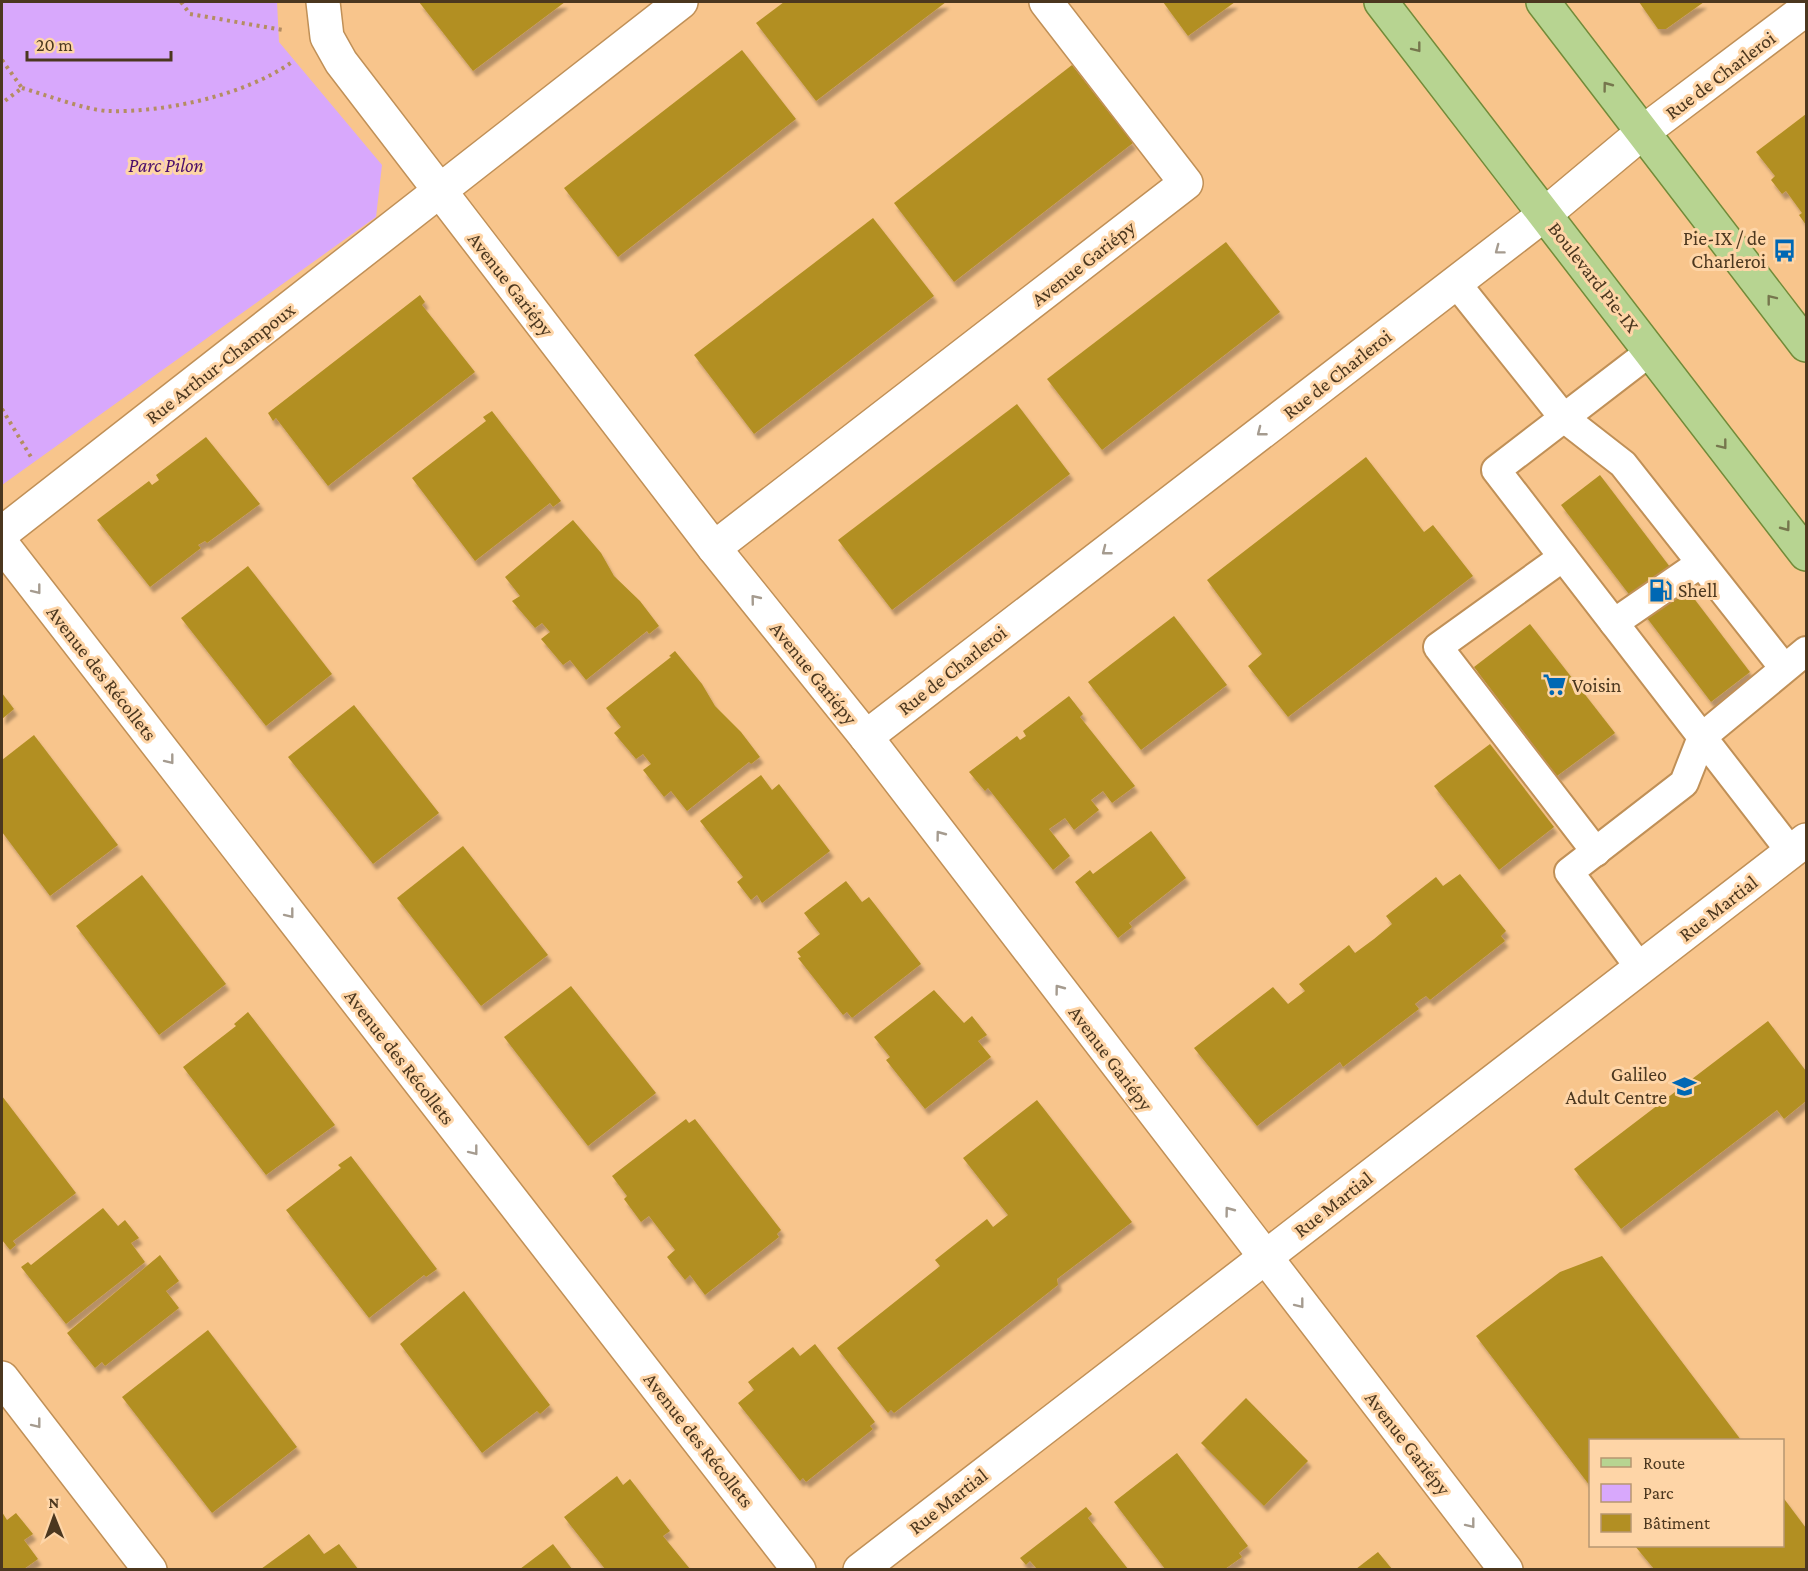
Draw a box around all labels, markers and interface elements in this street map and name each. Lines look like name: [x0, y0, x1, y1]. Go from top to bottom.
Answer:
scale bar: [27, 24, 171, 62]
street label: Rue de Charleroi: [1661, 27, 1779, 123]
text: 20 m: [36, 35, 73, 55]
one-way arrow: [1409, 41, 1420, 52]
one-way arrow: [1603, 81, 1614, 92]
park label: Parc Pilon: [128, 154, 204, 176]
street label: Avenue Gariépy: [1027, 215, 1140, 311]
street label: Boulevard Pie-IX: [1544, 218, 1644, 337]
place label: Pie-IX / de Charleroi: [1683, 227, 1766, 272]
street label: Avenue Gariépy: [463, 228, 559, 341]
bus stop icon: Pie-IX / de Charleroi: [1771, 237, 1797, 263]
one-way arrow: [1494, 242, 1505, 253]
one-way arrow: [1767, 295, 1778, 306]
street label: Rue Arthur-Champoux: [141, 298, 300, 429]
street label: Rue de Charleroi: [1278, 325, 1396, 423]
one-way arrow: [1257, 425, 1268, 436]
one-way arrow: [1716, 438, 1727, 449]
one-way arrow: [1779, 520, 1790, 531]
one-way arrow: [1102, 544, 1113, 555]
fuel station icon: Shell: [1647, 577, 1673, 603]
place label: Shell: [1678, 579, 1717, 601]
one-way arrow: [30, 583, 41, 594]
one-way arrow: [751, 595, 762, 606]
street label: Avenue des Récollets: [43, 601, 162, 745]
street label: Avenue Gariépy: [765, 617, 862, 730]
street label: Rue de Charleroi: [893, 621, 1011, 719]
supermarket icon: Voisin: [1541, 672, 1567, 698]
place label: Voisin: [1572, 674, 1622, 696]
one-way arrow: [162, 754, 173, 765]
one-way arrow: [937, 830, 948, 841]
street label: Rue Martial: [1674, 871, 1762, 945]
one-way arrow: [282, 908, 293, 919]
street label: Avenue des Récollets: [341, 985, 460, 1129]
one-way arrow: [1055, 985, 1066, 996]
street label: Avenue Gariépy: [1064, 1001, 1158, 1116]
place label: Galileo Adult Centre: [1566, 1063, 1667, 1108]
school or university icon: Galileo Adult Centre: [1672, 1073, 1698, 1099]
one-way arrow: [466, 1144, 477, 1155]
street label: Rue Martial: [1289, 1167, 1377, 1241]
one-way arrow: [1225, 1207, 1236, 1218]
one-way arrow: [1293, 1297, 1304, 1308]
street label: Avenue des Récollets: [640, 1368, 759, 1512]
street label: Avenue Gariépy: [1360, 1387, 1456, 1500]
one-way arrow: [30, 1417, 41, 1428]
legend: [1589, 1439, 1784, 1547]
text: Route: [1643, 1453, 1685, 1473]
street label: Rue Martial: [904, 1464, 992, 1538]
text: Parc: [1643, 1483, 1674, 1503]
north arrow: [24, 1487, 84, 1547]
text: N: [48, 1494, 59, 1511]
text: Bâtiment: [1643, 1513, 1711, 1533]
one-way arrow: [1464, 1517, 1475, 1528]

